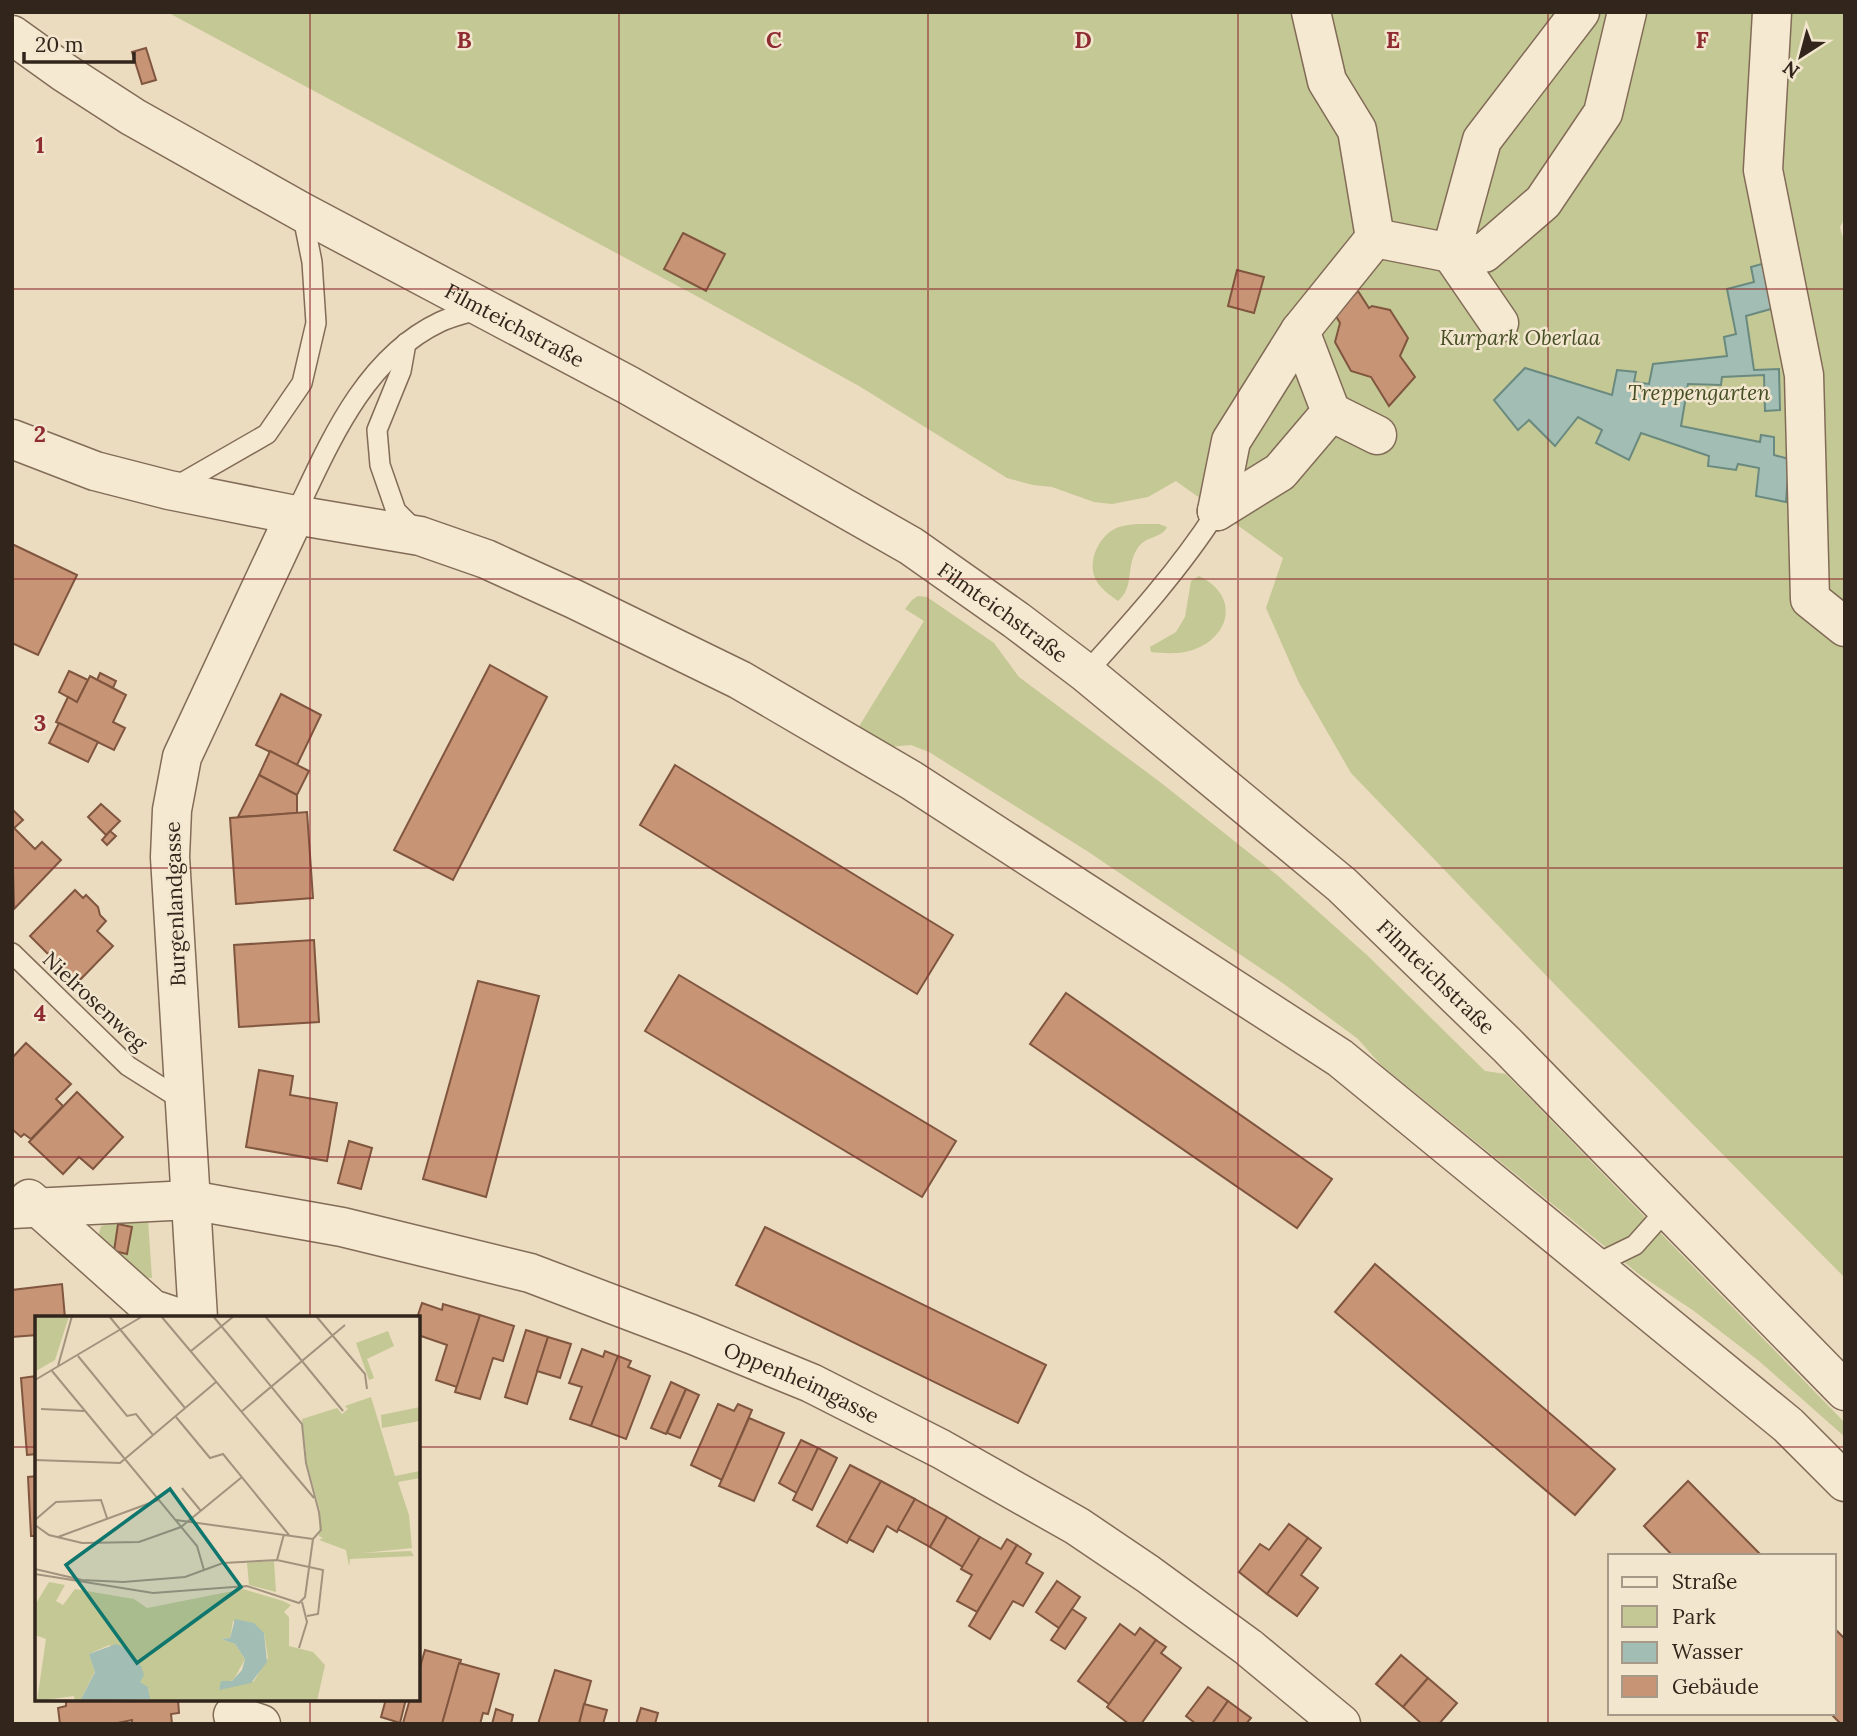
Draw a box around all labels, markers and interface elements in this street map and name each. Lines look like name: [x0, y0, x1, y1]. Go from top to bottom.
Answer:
scale bar: [24, 21, 135, 65]
north arrow: [1766, 21, 1836, 91]
text: B: [456, 25, 472, 54]
text: C: [766, 25, 782, 54]
text: D: [1074, 25, 1092, 54]
text: E: [1386, 25, 1400, 54]
text: F: [1695, 25, 1709, 54]
text: 20 m: [35, 31, 84, 58]
text: N: [1778, 56, 1804, 84]
text: 1: [35, 130, 45, 159]
street label: Filmteichstraße: [440, 277, 589, 373]
park label: Kurpark Oberlaa: [1440, 324, 1601, 351]
park label: Treppengarten: [1628, 379, 1770, 406]
text: 2: [34, 419, 46, 448]
street label: Filmteichstraße: [933, 556, 1074, 668]
text: 3: [34, 708, 46, 737]
street label: Burgenlandgasse: [159, 821, 191, 987]
street label: Filmteichstraße: [1372, 913, 1501, 1040]
street label: Nielrosenweg: [37, 946, 153, 1057]
text: 4: [34, 998, 46, 1027]
inset map: [35, 1316, 420, 1701]
street label: Oppenheimgasse: [720, 1335, 884, 1429]
legend: [1608, 1554, 1836, 1715]
text: Straße: [1672, 1568, 1737, 1595]
text: Park: [1672, 1603, 1716, 1630]
text: Wasser: [1672, 1638, 1743, 1665]
text: Gebäude: [1672, 1673, 1759, 1700]

